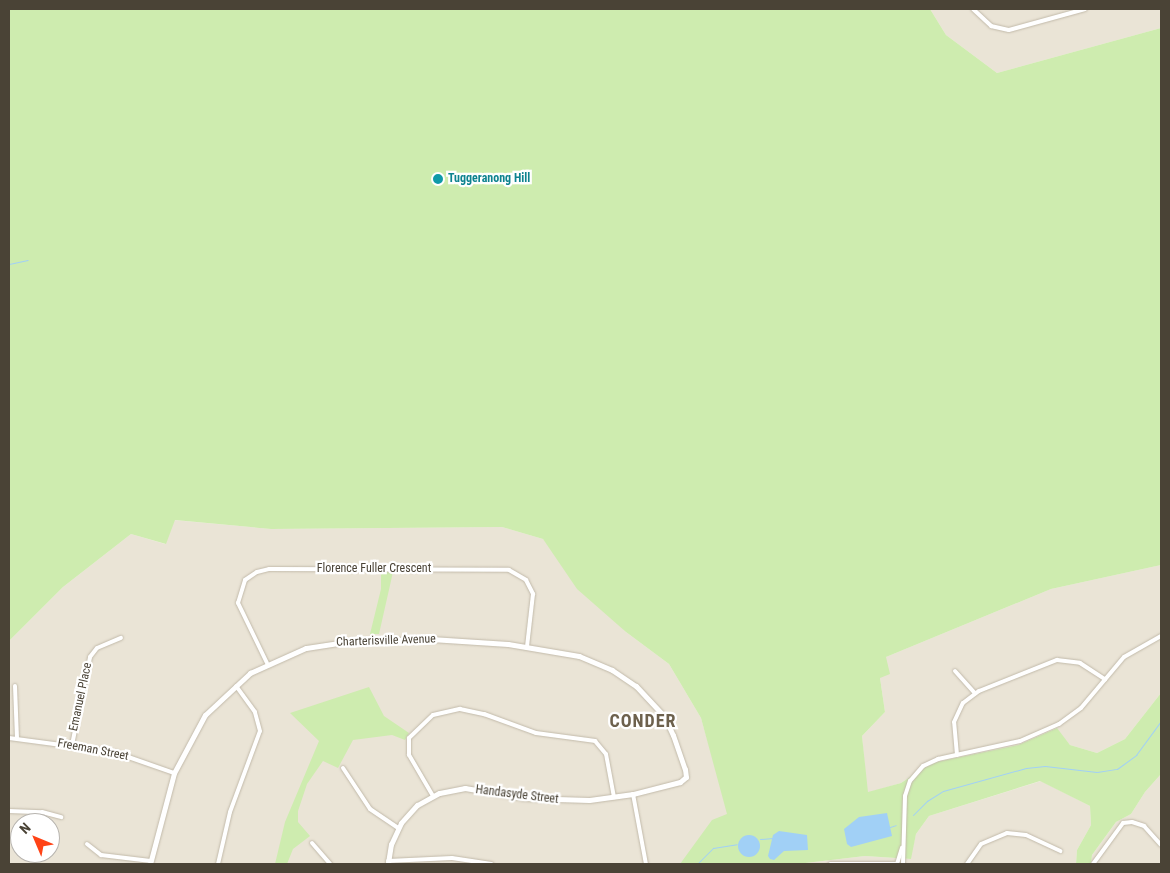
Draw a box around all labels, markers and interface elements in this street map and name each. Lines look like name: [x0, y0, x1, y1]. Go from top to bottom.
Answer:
place label: Tuggeranong Hill: [448, 172, 530, 186]
marker: Tuggeranong Hill: [432, 173, 444, 185]
street label: Florence Fuller Crescent: [317, 562, 431, 576]
street label: Charterisville Avenue: [336, 632, 436, 650]
street label: Emanuel Place: [67, 661, 95, 733]
district label: CONDER: [609, 710, 677, 732]
street label: Freeman Street: [56, 736, 130, 764]
street label: Handasyde Street: [475, 783, 559, 807]
north arrow: [10, 813, 60, 863]
text: N: [16, 819, 34, 837]

